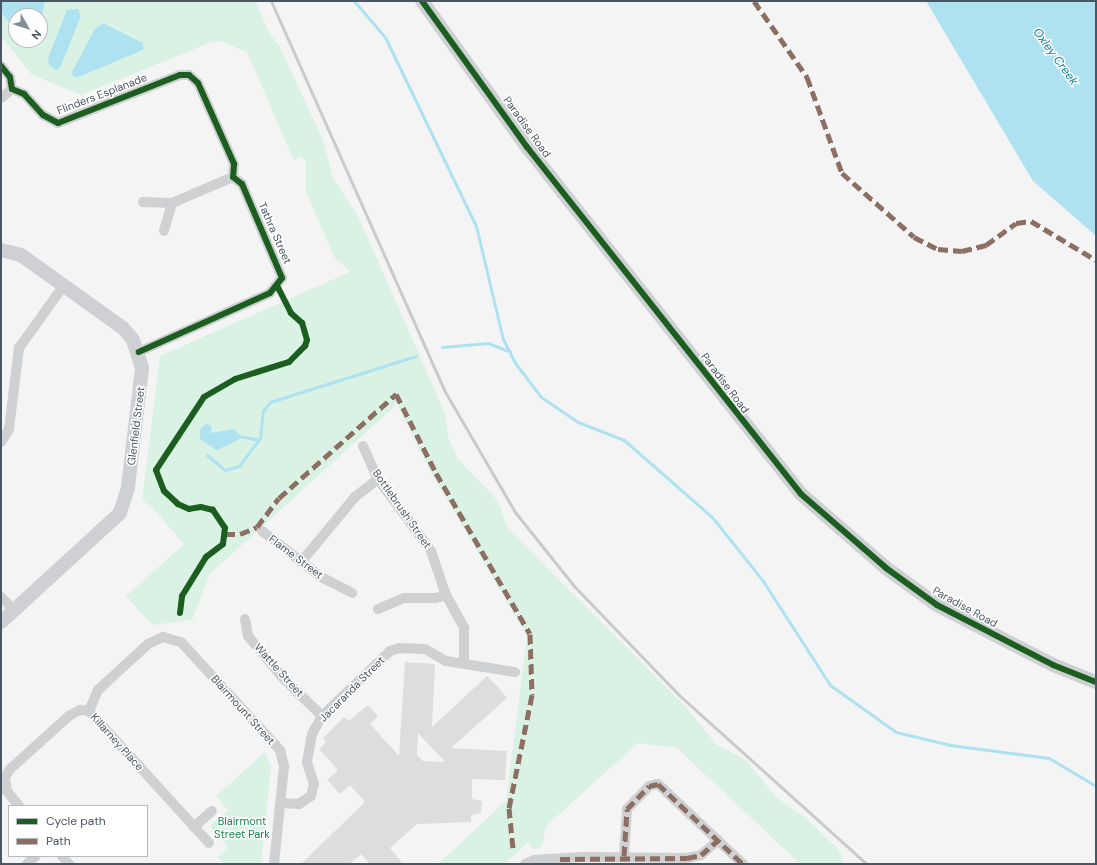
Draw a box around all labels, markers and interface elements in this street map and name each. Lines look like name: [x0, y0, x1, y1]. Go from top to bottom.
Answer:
north arrow: [8, 8, 48, 48]
water label: Oxley Creek: [1029, 26, 1081, 88]
text: N: [29, 27, 45, 42]
street label: Flinders Esplanade: [55, 71, 149, 117]
street label: Paradise Road: [500, 94, 554, 160]
street label: Tathra Street: [256, 200, 294, 266]
street label: Paradise Road: [698, 350, 752, 416]
street label: Glenfield Street: [125, 386, 147, 466]
street label: Bottlebrush Street: [370, 467, 434, 551]
street label: Flame Street: [266, 532, 326, 582]
street label: Paradise Road: [930, 584, 1000, 630]
street label: Wattle Street: [252, 641, 306, 699]
street label: Jacaranda Street: [317, 654, 387, 724]
street label: Blairmount Street: [208, 672, 278, 748]
street label: Killarney Place: [88, 711, 146, 773]
legend: [8, 805, 148, 857]
text: Cycle path: [46, 813, 106, 829]
park label: Blairmont Street Park: [214, 815, 270, 841]
text: Path: [46, 833, 71, 849]

